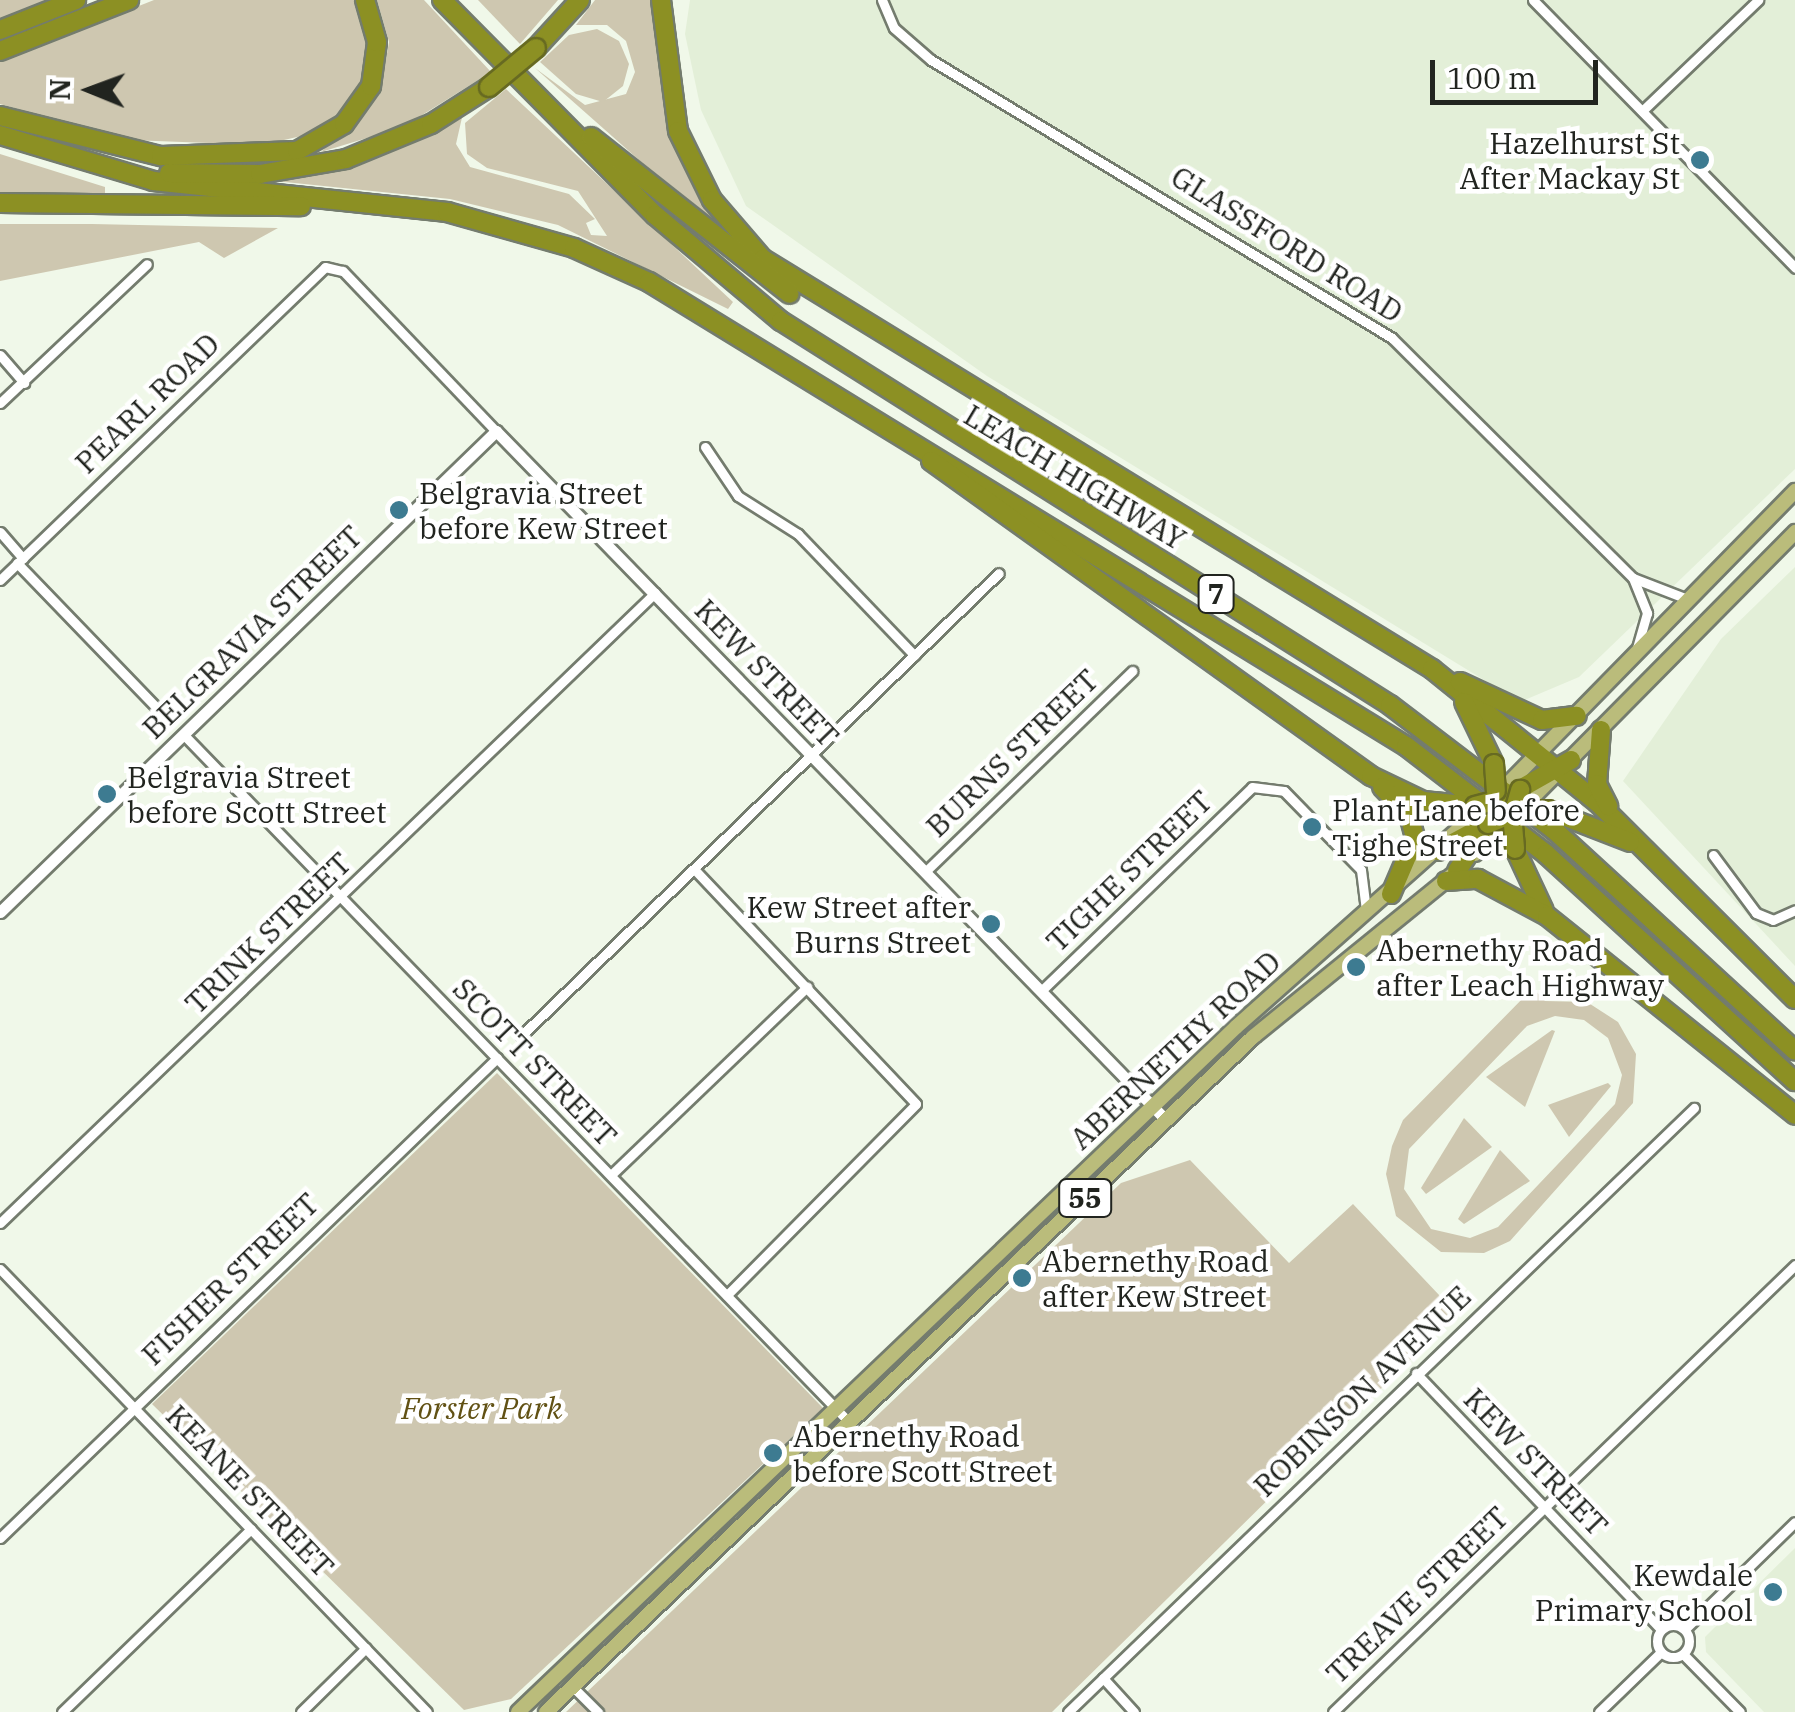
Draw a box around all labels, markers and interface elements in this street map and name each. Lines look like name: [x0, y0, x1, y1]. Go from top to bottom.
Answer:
north arrow: [40, 40, 140, 140]
scale bar: [1435, 40, 1602, 102]
text: 100 m: [1447, 58, 1537, 97]
text: N: [41, 78, 78, 101]
place label: Hazelhurst St After Mackay St: [1459, 125, 1680, 196]
marker: Hazelhurst St After Mackay St: [1689, 149, 1711, 171]
street label: GLASSFORD ROAD: [1165, 158, 1409, 330]
street label: PEARL ROAD: [68, 326, 226, 480]
street label: LEACH HIGHWAY: [958, 397, 1192, 557]
place label: Belgravia Street before Kew Street: [419, 475, 668, 546]
marker: Belgravia Street before Kew Street: [388, 499, 410, 521]
street label: BELGRAVIA STREET: [135, 518, 369, 746]
road number: 7: [1196, 571, 1236, 617]
street label: KEW STREET: [688, 592, 846, 754]
street label: BURNS STREET: [918, 662, 1106, 844]
place label: Belgravia Street before Scott Street: [127, 759, 386, 830]
marker: Belgravia Street before Scott Street: [96, 783, 118, 805]
street label: TIGHE STREET: [1039, 783, 1219, 959]
place label: Plant Lane before Tighe Street: [1332, 792, 1580, 862]
marker: Plant Lane before Tighe Street: [1301, 816, 1323, 838]
street label: TRINK STREET: [178, 845, 358, 1021]
place label: Kew Street after Burns Street: [747, 889, 971, 960]
marker: Kew Street after Burns Street: [980, 913, 1002, 935]
place label: Abernethy Road after Leach Highway: [1376, 932, 1664, 1002]
street label: ABERNETHY ROAD: [1062, 943, 1288, 1157]
marker: Abernethy Road after Leach Highway: [1345, 956, 1367, 978]
street label: SCOTT STREET: [446, 970, 624, 1154]
road number: 55: [1058, 1175, 1112, 1221]
street label: FISHER STREET: [134, 1186, 326, 1372]
place label: Abernethy Road after Kew Street: [1042, 1243, 1269, 1314]
marker: Abernethy Road after Kew Street: [1011, 1267, 1033, 1289]
street label: ROBINSON AVENUE: [1246, 1278, 1478, 1504]
street label: KEW STREET: [1457, 1381, 1615, 1543]
park label: Forster Park: [402, 1390, 562, 1426]
street label: KEANE STREET: [159, 1397, 341, 1585]
place label: Abernethy Road before Scott Street: [793, 1418, 1052, 1488]
marker: Abernethy Road before Scott Street: [762, 1442, 784, 1464]
street label: TREAVE STREET: [1318, 1499, 1516, 1691]
place label: Kewdale Primary School: [1535, 1557, 1753, 1628]
marker: Kewdale Primary School: [1762, 1581, 1784, 1603]

